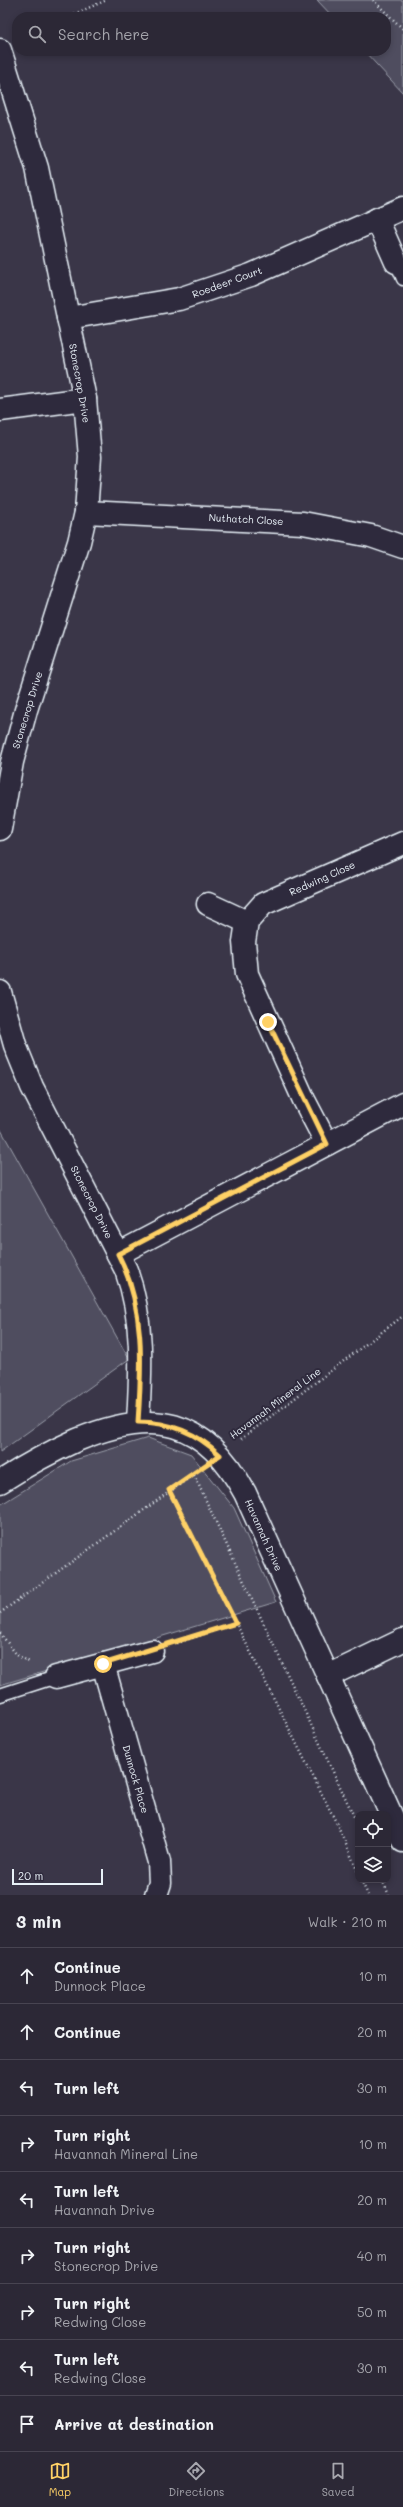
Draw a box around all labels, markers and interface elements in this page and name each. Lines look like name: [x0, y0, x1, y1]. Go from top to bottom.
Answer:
search box: [12, 12, 391, 56]
icon: search: [26, 23, 48, 45]
text: Search here: [58, 24, 149, 44]
street label: Roedeer Court: [190, 263, 264, 301]
street label: Stonecrop Drive: [66, 342, 94, 424]
street label: Nuthatch Close: [208, 510, 284, 528]
street label: Stonecrop Drive: [9, 670, 45, 750]
street label: Redwing Close: [287, 857, 357, 899]
route end: [259, 1013, 277, 1031]
street label: Stonecrop Drive: [68, 1163, 116, 1241]
street label: Havannah Mineral Line: [227, 1364, 323, 1442]
street label: Havannah Drive: [242, 1497, 286, 1573]
route start: [94, 1655, 112, 1673]
street label: Dunnock Place: [120, 1743, 152, 1815]
map controls: [355, 1811, 391, 1883]
button: locate: [355, 1811, 391, 1847]
button: layers: [355, 1847, 391, 1883]
scale bar: [12, 1867, 103, 1886]
text: 20 m: [18, 1868, 43, 1883]
text: 3 min: [16, 1910, 61, 1932]
text: Walk · 210 m: [308, 1913, 387, 1930]
text: Continue: [54, 1957, 121, 1977]
icon: ahead: [16, 1965, 38, 1987]
text: 10 m: [359, 1967, 387, 1984]
text: Dunnock Place: [54, 1977, 146, 1994]
icon: ahead: [16, 2021, 38, 2043]
text: Continue: [54, 2022, 121, 2042]
text: 20 m: [357, 2023, 387, 2040]
icon: left: [16, 2077, 38, 2099]
text: Turn left: [54, 2078, 119, 2098]
text: 30 m: [357, 2079, 387, 2096]
text: Turn right: [54, 2125, 131, 2145]
icon: right: [16, 2133, 38, 2155]
text: 10 m: [359, 2135, 387, 2152]
text: Havannah Mineral Line: [54, 2145, 198, 2162]
text: Turn left: [54, 2181, 119, 2201]
icon: left: [16, 2189, 38, 2211]
text: 20 m: [357, 2191, 387, 2208]
text: Havannah Drive: [54, 2201, 155, 2218]
text: Turn right: [54, 2237, 131, 2257]
icon: right: [16, 2245, 38, 2267]
text: 40 m: [357, 2247, 387, 2264]
text: Stonecrop Drive: [54, 2257, 158, 2274]
text: Turn right: [54, 2293, 131, 2313]
icon: right: [16, 2301, 38, 2323]
text: 50 m: [357, 2303, 387, 2320]
text: Redwing Close: [54, 2313, 146, 2330]
text: Turn left: [54, 2349, 119, 2369]
icon: left: [16, 2357, 38, 2379]
text: 30 m: [357, 2359, 387, 2376]
text: Redwing Close: [54, 2369, 146, 2386]
icon: arrive: [16, 2413, 38, 2435]
text: Arrive at destination: [54, 2414, 214, 2434]
tab: Map: [49, 2460, 71, 2499]
tab: Directions: [168, 2460, 224, 2499]
tab: Saved: [322, 2460, 354, 2499]

